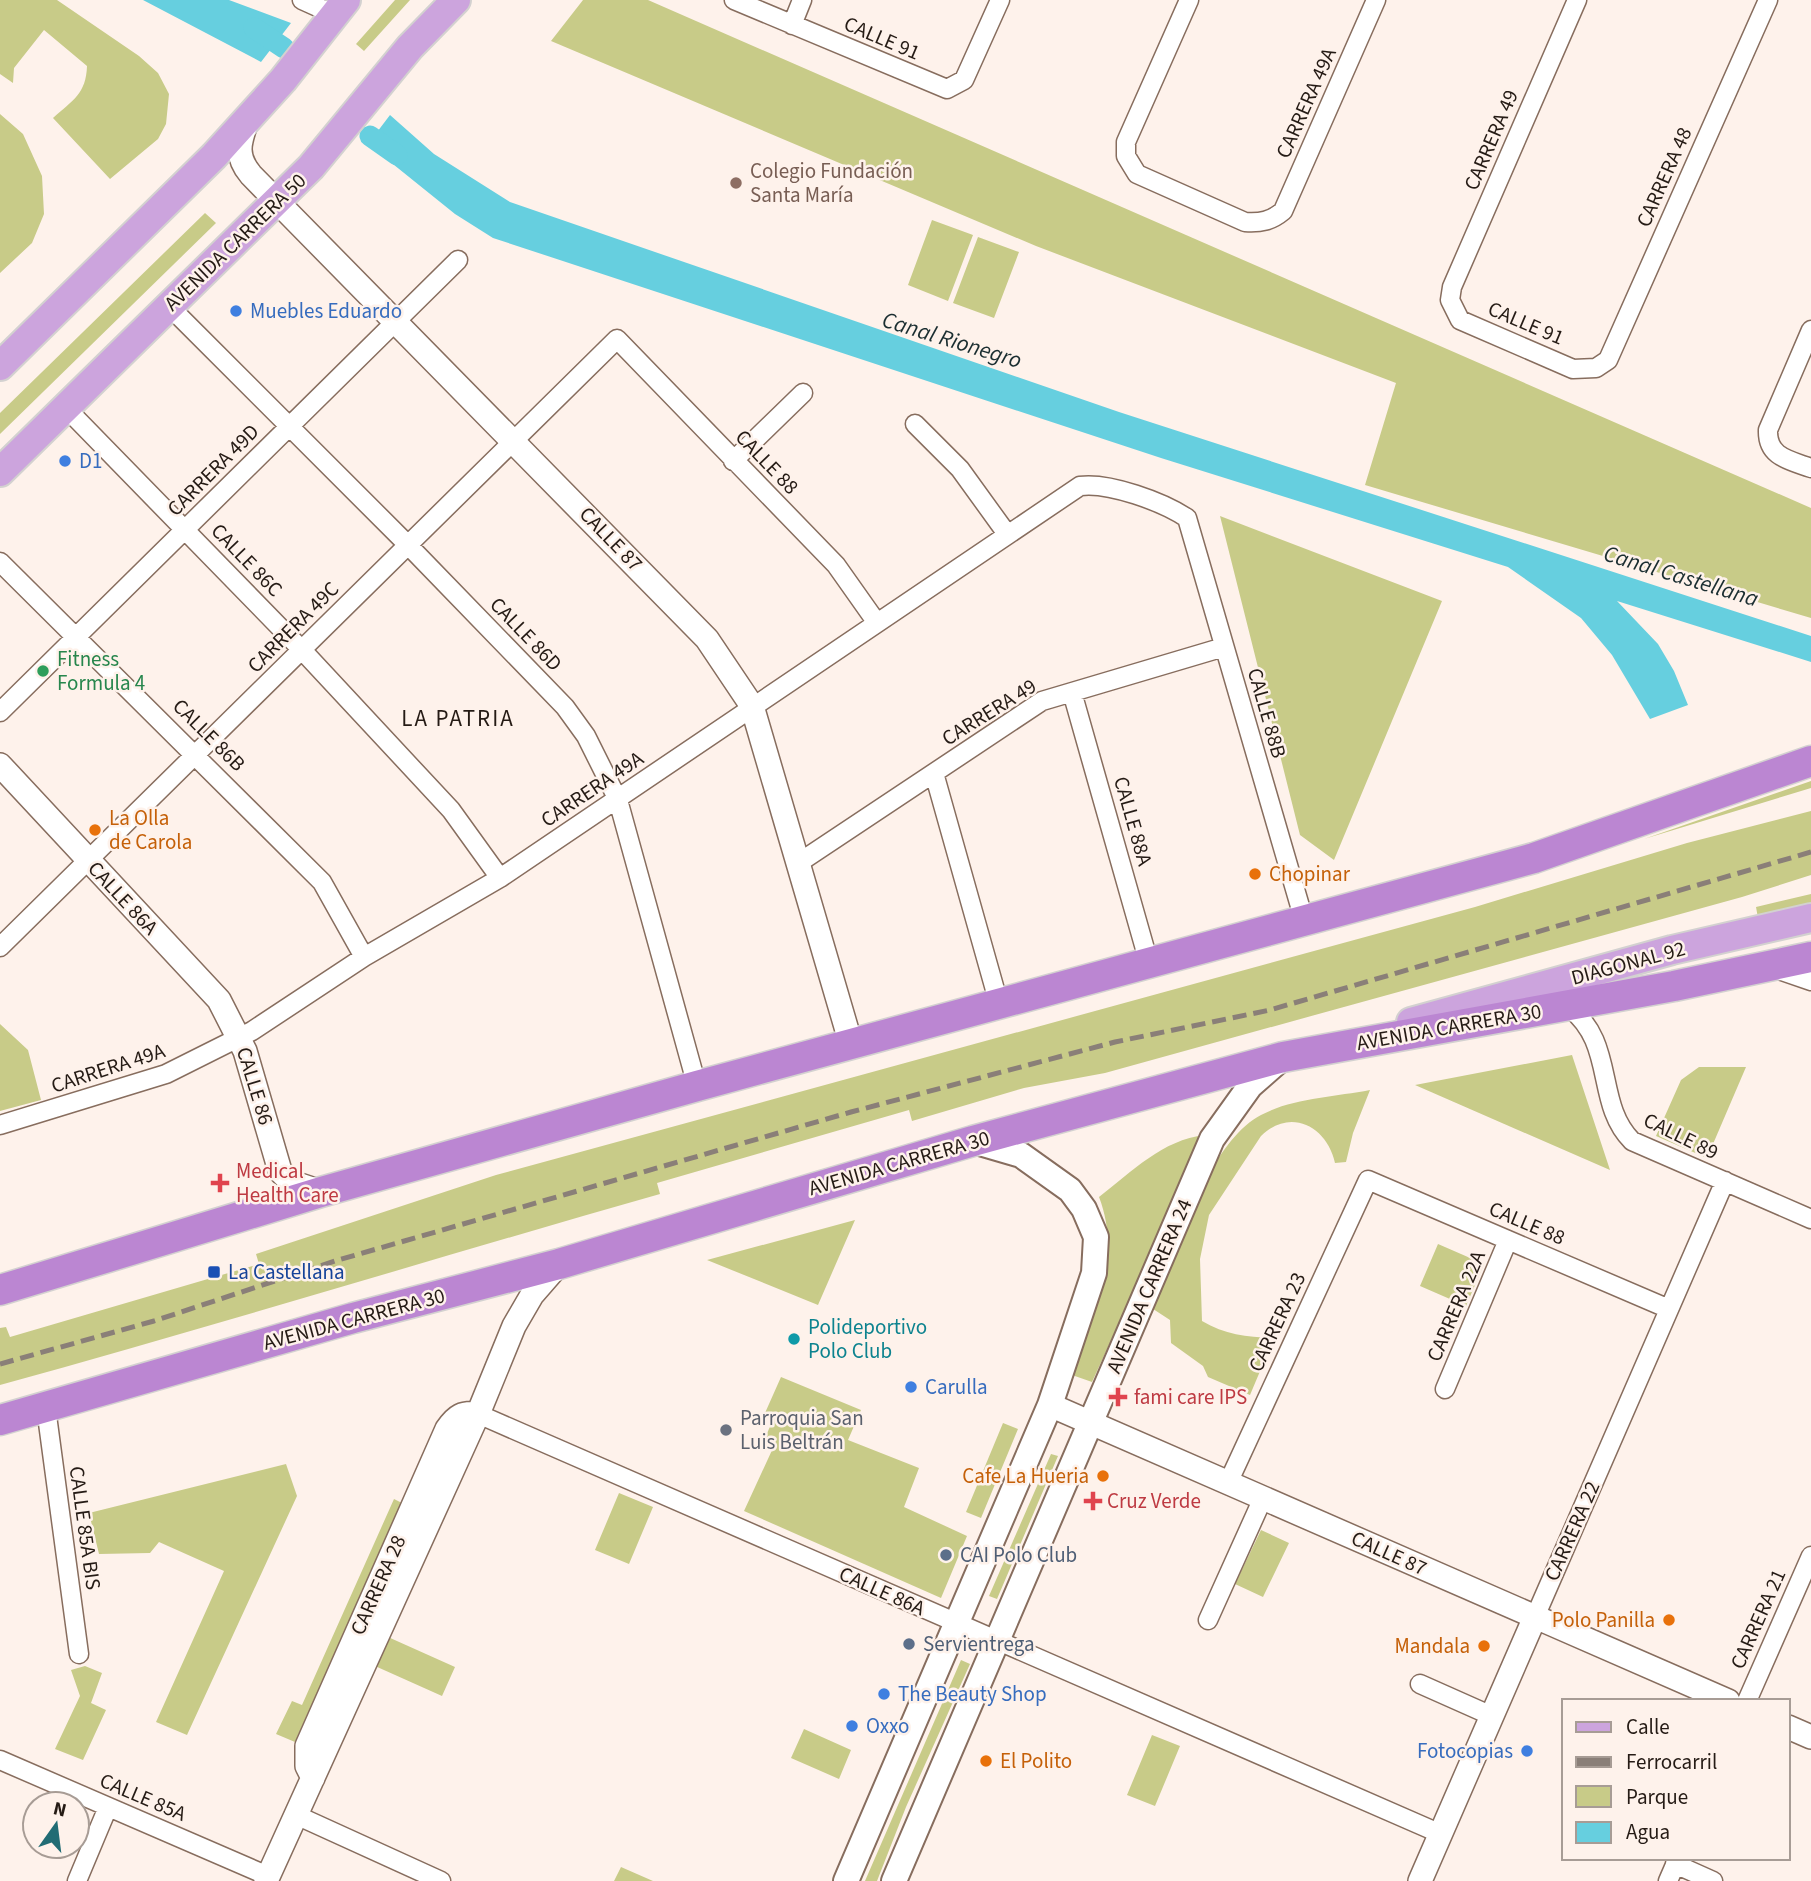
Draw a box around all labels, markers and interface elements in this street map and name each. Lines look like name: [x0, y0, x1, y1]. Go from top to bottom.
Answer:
street label: CALLE 91: [839, 9, 925, 67]
street label: CARRERA 49A: [1268, 42, 1344, 163]
street label: CARRERA 49: [1456, 85, 1526, 195]
street label: CARRERA 48: [1629, 122, 1699, 232]
place label: Colegio Fundación Santa María: [750, 156, 913, 210]
street label: AVENIDA CARRERA 50: [157, 166, 313, 318]
marker: Colegio Fundación Santa María: [728, 175, 744, 191]
street label: CALLE 91: [1483, 294, 1569, 352]
place label: Muebles Eduardo: [250, 296, 402, 326]
marker: Muebles Eduardo: [228, 303, 244, 319]
water label: Canal Rionegro: [878, 303, 1026, 377]
street label: CARRERA 49D: [160, 417, 266, 523]
street label: CALLE 88: [728, 423, 806, 501]
place label: D1: [79, 446, 102, 476]
marker: D1: [57, 453, 73, 469]
street label: CALLE 87: [572, 500, 650, 578]
street label: CALLE 86C: [204, 517, 290, 603]
water label: Canal Castellana: [1600, 537, 1762, 615]
street label: CARRERA 49C: [240, 574, 346, 680]
street label: CALLE 86D: [483, 590, 569, 678]
place label: Fitness Formula 4: [57, 644, 145, 698]
marker: Fitness Formula 4: [35, 663, 51, 679]
street label: CALLE 88B: [1240, 665, 1294, 761]
street label: CARRERA 49: [936, 671, 1042, 753]
street label: CALLE 86B: [166, 692, 252, 778]
district label: LA PATRIA: [401, 702, 515, 735]
street label: CARRERA 49A: [535, 743, 650, 834]
street label: CALLE 88A: [1106, 773, 1160, 870]
place label: La Olla de Carola: [109, 803, 192, 857]
marker: La Olla de Carola: [87, 822, 103, 838]
street label: CALLE 86A: [81, 854, 166, 942]
place label: Chopinar: [1269, 859, 1351, 889]
marker: Chopinar: [1247, 866, 1263, 882]
street label: DIAGONAL 92: [1568, 933, 1688, 993]
street label: AVENIDA CARRERA 30: [1354, 996, 1544, 1058]
street label: CARRERA 49A: [47, 1035, 169, 1101]
street label: CALLE 86: [229, 1043, 281, 1129]
street label: CALLE 89: [1638, 1105, 1724, 1167]
street label: AVENIDA CARRERA 30: [805, 1123, 993, 1203]
place label: Medical Health Care: [236, 1156, 339, 1210]
marker: Medical Health Care: [210, 1173, 230, 1193]
street label: AVENIDA CARRERA 24: [1099, 1194, 1199, 1378]
street label: CALLE 88: [1484, 1194, 1570, 1252]
street label: CARRERA 22A: [1419, 1245, 1493, 1366]
place label: La Castellana: [228, 1257, 345, 1287]
marker: La Castellana: [206, 1264, 222, 1280]
street label: CARRERA 23: [1241, 1267, 1313, 1377]
street label: AVENIDA CARRERA 30: [260, 1280, 448, 1358]
place label: Polideportivo Polo Club: [808, 1312, 927, 1366]
marker: Polideportivo Polo Club: [786, 1331, 802, 1347]
place label: Carulla: [925, 1372, 988, 1402]
marker: Carulla: [903, 1379, 919, 1395]
place label: fami care IPS: [1134, 1382, 1247, 1412]
marker: fami care IPS: [1108, 1387, 1128, 1407]
place label: Parroquia San Luis Beltrán: [740, 1403, 864, 1457]
marker: Parroquia San Luis Beltrán: [718, 1422, 734, 1438]
place label: Cafe La Hueria: [962, 1461, 1089, 1491]
street label: CALLE 85A BIS: [61, 1464, 109, 1592]
marker: Cafe La Hueria: [1095, 1468, 1111, 1484]
street label: CARRERA 22: [1537, 1476, 1607, 1586]
place label: Cruz Verde: [1107, 1486, 1201, 1516]
marker: Cruz Verde: [1085, 1493, 1101, 1509]
street label: CALLE 87: [1346, 1523, 1432, 1583]
street label: CARRERA 28: [343, 1530, 413, 1640]
place label: CAI Polo Club: [960, 1540, 1077, 1570]
marker: CAI Polo Club: [938, 1547, 954, 1563]
street label: CALLE 86A: [834, 1559, 930, 1624]
street label: CARRERA 21: [1723, 1564, 1793, 1674]
place label: Polo Panilla: [1552, 1605, 1655, 1635]
marker: Polo Panilla: [1661, 1612, 1677, 1628]
place label: Servientrega: [923, 1629, 1035, 1659]
place label: Mandala: [1394, 1631, 1470, 1661]
marker: Servientrega: [901, 1636, 917, 1652]
marker: Mandala: [1476, 1638, 1492, 1654]
place label: The Beauty Shop: [898, 1679, 1047, 1709]
marker: The Beauty Shop: [876, 1686, 892, 1702]
legend: [1562, 1699, 1790, 1860]
place label: Oxxo: [866, 1711, 909, 1741]
text: Calle: [1626, 1712, 1670, 1742]
marker: Oxxo: [844, 1718, 860, 1734]
place label: Fotocopias: [1417, 1736, 1513, 1766]
marker: Fotocopias: [1519, 1743, 1535, 1759]
place label: El Polito: [1000, 1746, 1072, 1776]
text: Ferrocarril: [1626, 1747, 1717, 1777]
marker: El Polito: [978, 1753, 994, 1769]
street label: CALLE 85A: [95, 1765, 191, 1829]
text: Parque: [1626, 1782, 1688, 1812]
north arrow: [21, 1790, 91, 1860]
text: N: [50, 1795, 69, 1825]
text: Agua: [1626, 1817, 1670, 1847]

